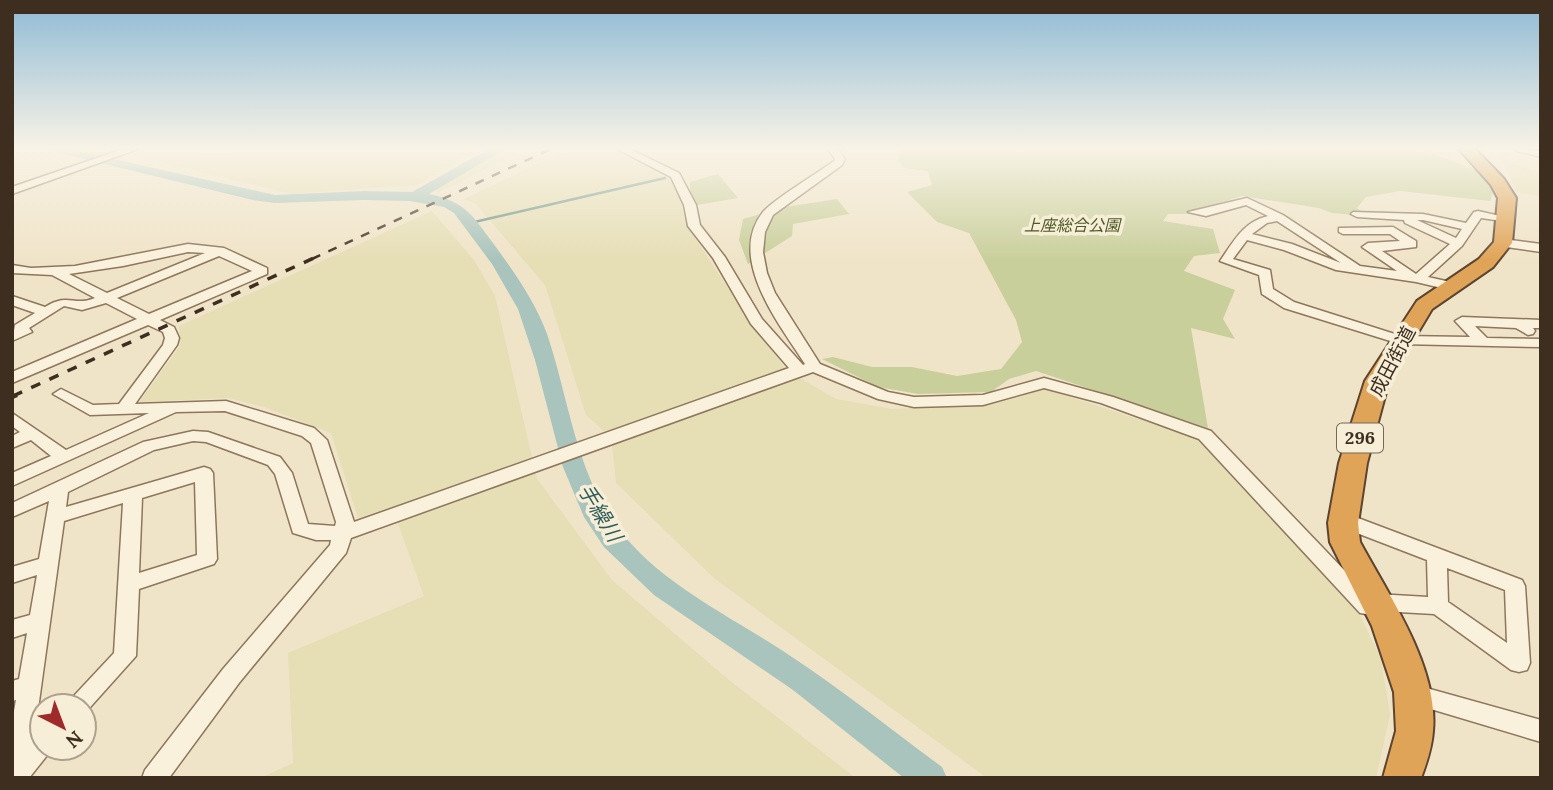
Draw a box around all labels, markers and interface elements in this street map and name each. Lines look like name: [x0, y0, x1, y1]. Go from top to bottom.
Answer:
park label: 上座総合公園: [1024, 215, 1122, 235]
street label: 成田街道: [1364, 322, 1420, 400]
road number: 296: [1337, 424, 1383, 452]
water label: 手繰川: [573, 479, 629, 548]
north arrow: [28, 692, 98, 762]
text: N: [61, 726, 88, 754]

